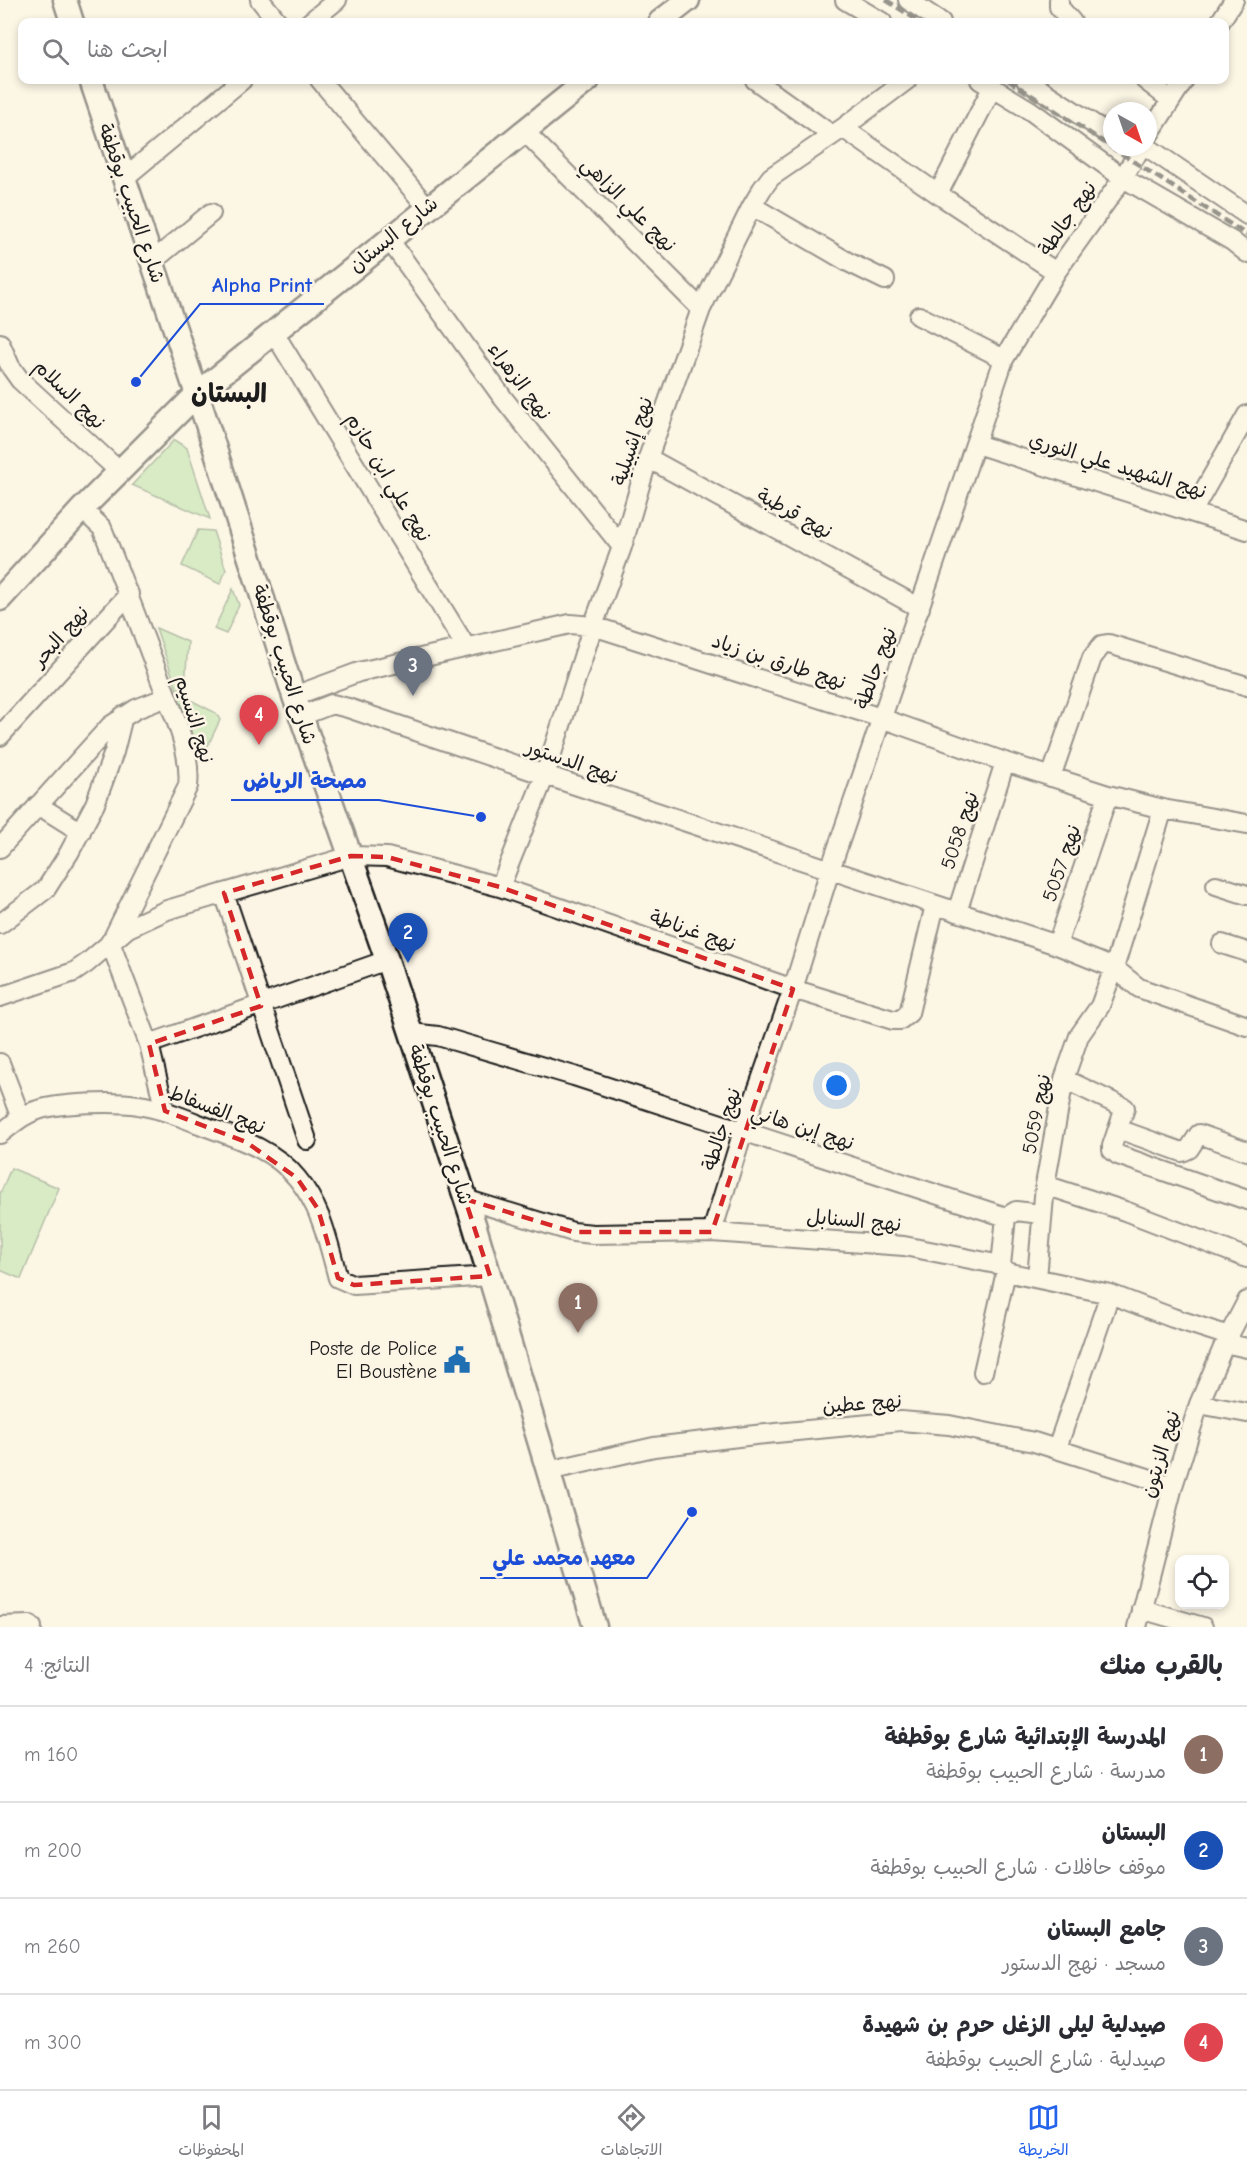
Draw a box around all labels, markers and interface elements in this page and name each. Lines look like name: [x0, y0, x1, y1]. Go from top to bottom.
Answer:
search box: [18, 18, 1229, 84]
icon: search: [39, 35, 72, 68]
text: ابحث هنا: [87, 37, 168, 63]
north arrow: [1103, 102, 1157, 156]
street label: شارع الحبيب بوقطفة: [92, 120, 170, 287]
street label: نهج علي الزاهي: [572, 152, 681, 261]
street label: نهج جالطة: [1034, 177, 1103, 261]
street label: شارع البستان: [344, 192, 444, 279]
callout: Alpha Print: [200, 265, 324, 304]
text: Alpha Print: [212, 273, 313, 297]
street label: نهج الزهراء: [482, 338, 556, 426]
street label: نهج السلام: [27, 355, 110, 436]
district label: البستان: [191, 379, 267, 409]
street label: نهج إشبيلية: [607, 394, 660, 489]
street label: نهج علي ابن حازم: [336, 409, 436, 549]
street label: نهج الشهيد علي النوري: [1025, 428, 1209, 509]
street label: نهج قرطبة: [752, 483, 836, 545]
street label: شارع الحبيب بوقطفة: [246, 581, 321, 748]
street label: نهج البحر: [26, 601, 95, 674]
street label: نهج جالطة: [850, 624, 903, 713]
street label: نهج طارق بن زياد: [708, 629, 849, 696]
pin: 3: [394, 646, 432, 696]
street label: نهج النسيم: [167, 672, 219, 767]
pin: 4: [240, 696, 278, 745]
street label: نهج الدستور: [520, 734, 621, 790]
callout: مصحة الرياض: [231, 761, 379, 800]
text: مصحة الرياض: [243, 769, 367, 794]
street label: نهج 5058: [936, 788, 985, 873]
street label: نهج 5057: [1038, 822, 1087, 905]
street label: نهج غرناطة: [646, 905, 739, 958]
pin: 2: [388, 914, 428, 963]
street label: شارع الحبيب بوقطفة: [402, 1041, 477, 1208]
your location: [822, 1071, 851, 1100]
street label: نهج 5059: [1017, 1072, 1057, 1156]
street label: نهج الفسفاط: [164, 1080, 269, 1140]
street label: نهج جالطة: [697, 1085, 748, 1174]
street label: نهج إبن هاني: [747, 1100, 857, 1161]
street label: نهج السنابل: [805, 1205, 902, 1238]
pin: 1: [558, 1284, 598, 1333]
place label: Poste de Police El Boustène: [309, 1337, 437, 1383]
public building icon: Poste de Police El Boustène: [442, 1345, 472, 1375]
street label: نهج عطين: [821, 1389, 903, 1420]
street label: نهج الزيتون: [1136, 1408, 1187, 1501]
callout: معهد محمد علي: [480, 1539, 647, 1578]
text: معهد محمد علي: [492, 1546, 636, 1577]
map controls: [1175, 1555, 1229, 1609]
button: locate: [1175, 1555, 1229, 1609]
text: بالقرب منك: [1100, 1651, 1223, 1681]
text: النتائج: 4: [24, 1654, 90, 1677]
text: المدرسة الإبتدائية شارع بوقطفة: [884, 1724, 1166, 1750]
text: 160 m: [24, 1743, 78, 1766]
text: 1: [1200, 1743, 1207, 1766]
text: مدرسة · شارع الحبيب بوقطفة: [926, 1760, 1166, 1783]
text: البستان: [1102, 1820, 1166, 1846]
text: 200 m: [24, 1839, 82, 1862]
text: 2: [1199, 1839, 1208, 1862]
text: موقف حافلات · شارع الحبيب بوقطفة: [871, 1856, 1166, 1879]
text: جامع البستان: [1047, 1916, 1166, 1942]
text: 260 m: [24, 1935, 81, 1958]
text: 3: [1199, 1935, 1208, 1958]
text: مسجد · نهج الدستور: [1002, 1952, 1166, 1975]
text: صيدلية ليلى الزغل حرم بن شهيدة: [862, 2012, 1166, 2038]
text: 300 m: [24, 2031, 82, 2054]
text: 4: [1199, 2031, 1208, 2054]
text: صيدلية · شارع الحبيب بوقطفة: [926, 2048, 1166, 2071]
tab: المحفوظات: [178, 2101, 244, 2164]
tab: الاتجاهات: [601, 2101, 662, 2164]
tab: الخريطة: [1019, 2101, 1069, 2164]

